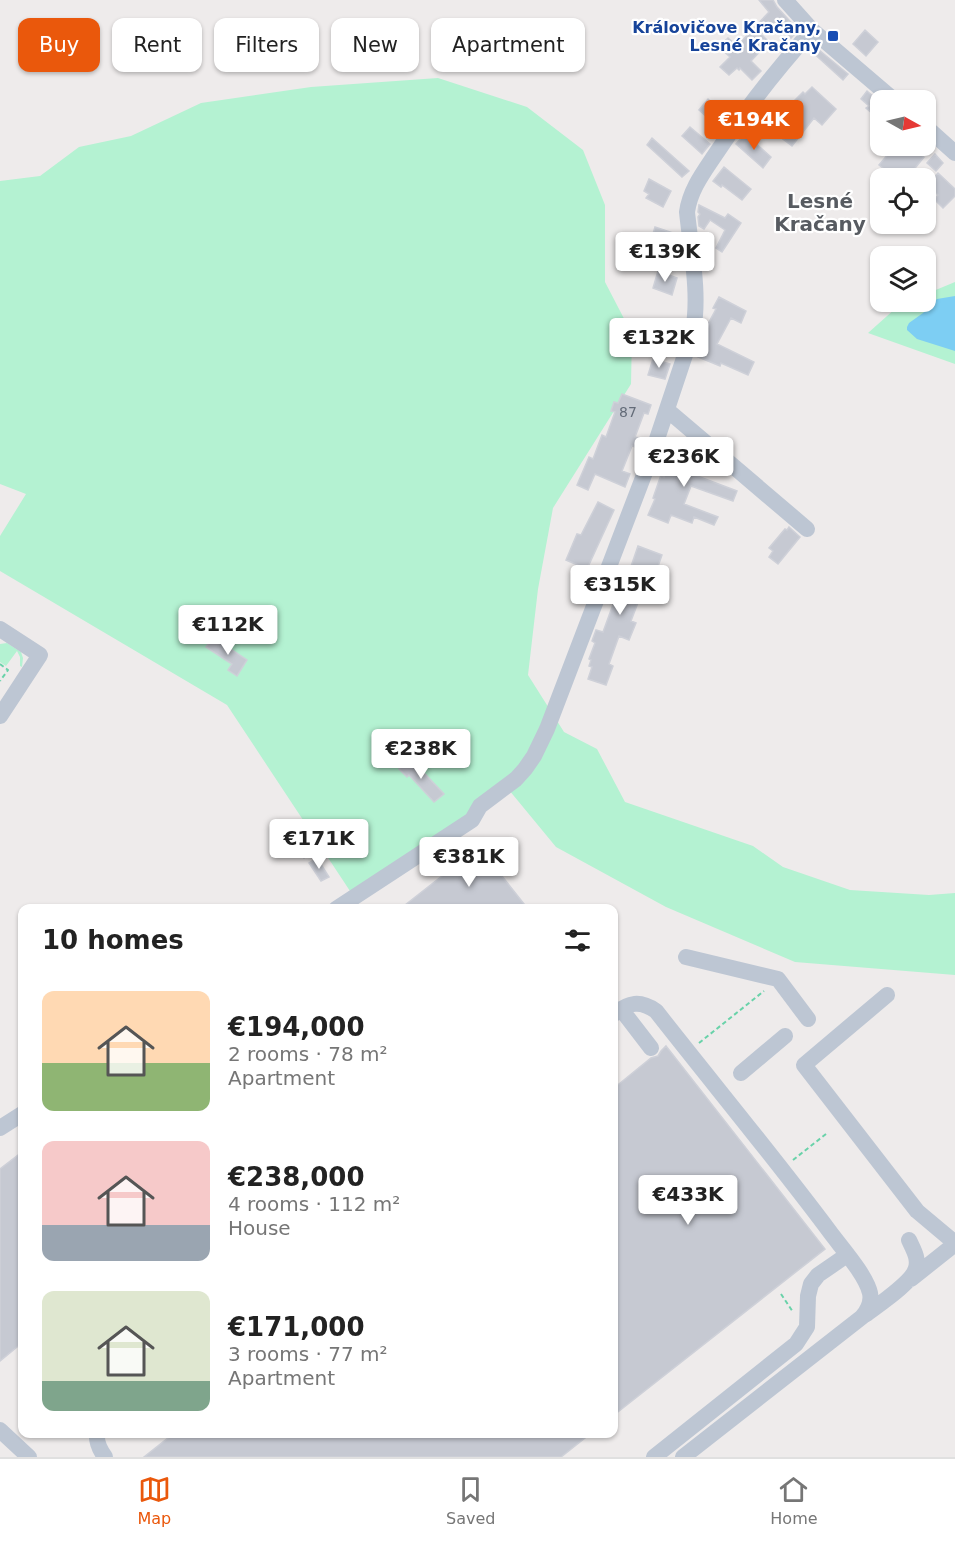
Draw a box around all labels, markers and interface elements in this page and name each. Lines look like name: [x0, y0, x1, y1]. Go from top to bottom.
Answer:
chip: Buy: [18, 18, 100, 72]
chip: Rent: [112, 18, 202, 72]
chip: Filters: [214, 18, 319, 72]
chip: New: [331, 18, 419, 72]
chip: Apartment: [431, 18, 585, 72]
place label: Královičove Kračany, Lesné Kračany: [632, 18, 822, 55]
marker: Královičove Kračany, Lesné Kračany: [826, 29, 840, 43]
north arrow: [870, 90, 936, 156]
map controls: [870, 90, 936, 312]
pin: €194K: [712, 100, 796, 151]
text: €194K: [718, 107, 790, 131]
button: locate: [870, 168, 936, 234]
district label: Lesné Kračany: [774, 189, 866, 236]
pin: €139K: [623, 232, 707, 283]
text: €139K: [629, 239, 701, 263]
button: layers: [870, 246, 936, 312]
pin: €132K: [617, 318, 701, 369]
text: €132K: [623, 325, 695, 349]
house number: 87: [619, 404, 637, 420]
pin: €236K: [642, 437, 726, 488]
text: €236K: [648, 444, 720, 468]
pin: €315K: [578, 565, 662, 616]
text: €315K: [584, 572, 656, 596]
pin: €112K: [186, 605, 270, 656]
text: €112K: [192, 612, 264, 636]
pin: €238K: [379, 729, 463, 780]
text: €238K: [385, 736, 457, 760]
pin: €171K: [277, 819, 361, 870]
text: €171K: [283, 826, 355, 850]
pin: €381K: [427, 837, 511, 888]
text: €381K: [433, 844, 505, 868]
icon: filters: [561, 924, 594, 957]
text: 10 homes: [42, 925, 184, 955]
text: €194,000: [228, 1012, 365, 1042]
icon: home: [90, 1015, 162, 1087]
text: 2 rooms · 78 m²: [228, 1042, 388, 1066]
text: Apartment: [228, 1066, 335, 1090]
text: €238,000: [228, 1162, 365, 1192]
icon: home: [90, 1165, 162, 1237]
pin: €433K: [646, 1175, 730, 1226]
text: €433K: [652, 1182, 724, 1206]
text: 4 rooms · 112 m²: [228, 1192, 400, 1216]
text: House: [228, 1216, 291, 1240]
text: €171,000: [228, 1312, 365, 1342]
icon: home: [90, 1315, 162, 1387]
text: 3 rooms · 77 m²: [228, 1342, 388, 1366]
text: Apartment: [228, 1366, 335, 1390]
tab: Map: [137, 1473, 171, 1528]
tab: Saved: [446, 1473, 495, 1528]
tab: Home: [770, 1473, 818, 1528]

